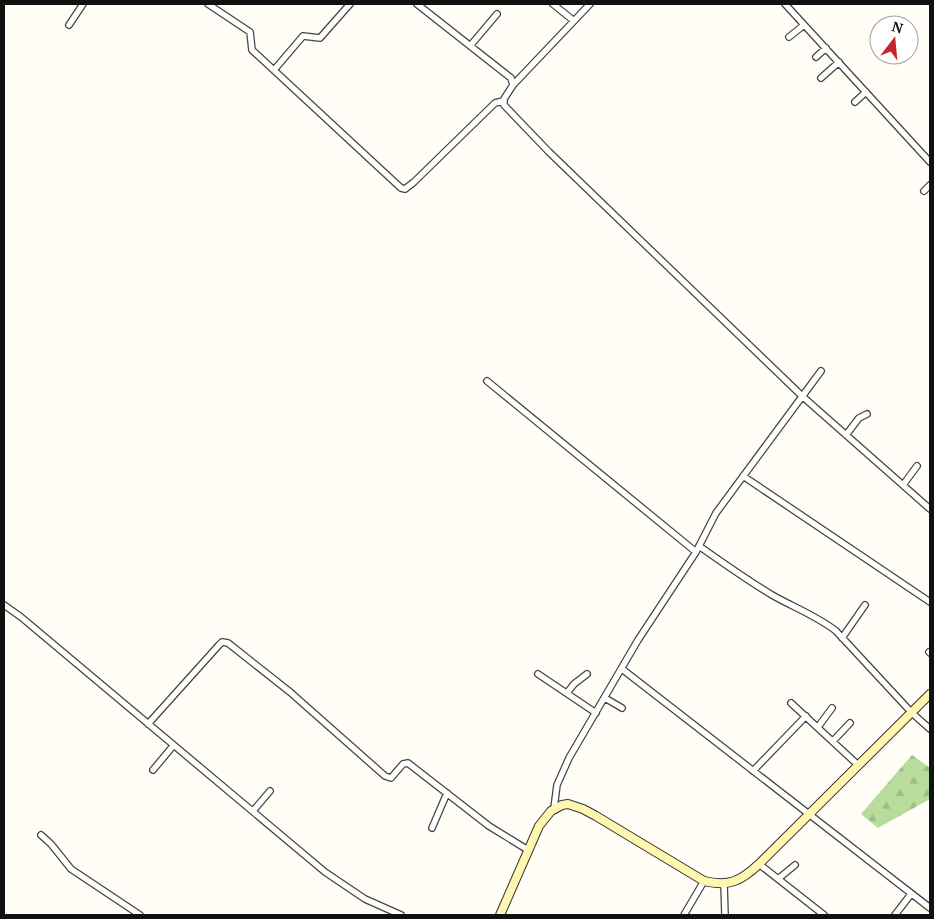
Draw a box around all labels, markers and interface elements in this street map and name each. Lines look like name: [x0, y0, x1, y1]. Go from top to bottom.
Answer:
north arrow: [869, 15, 919, 65]
text: N: [890, 16, 906, 38]

